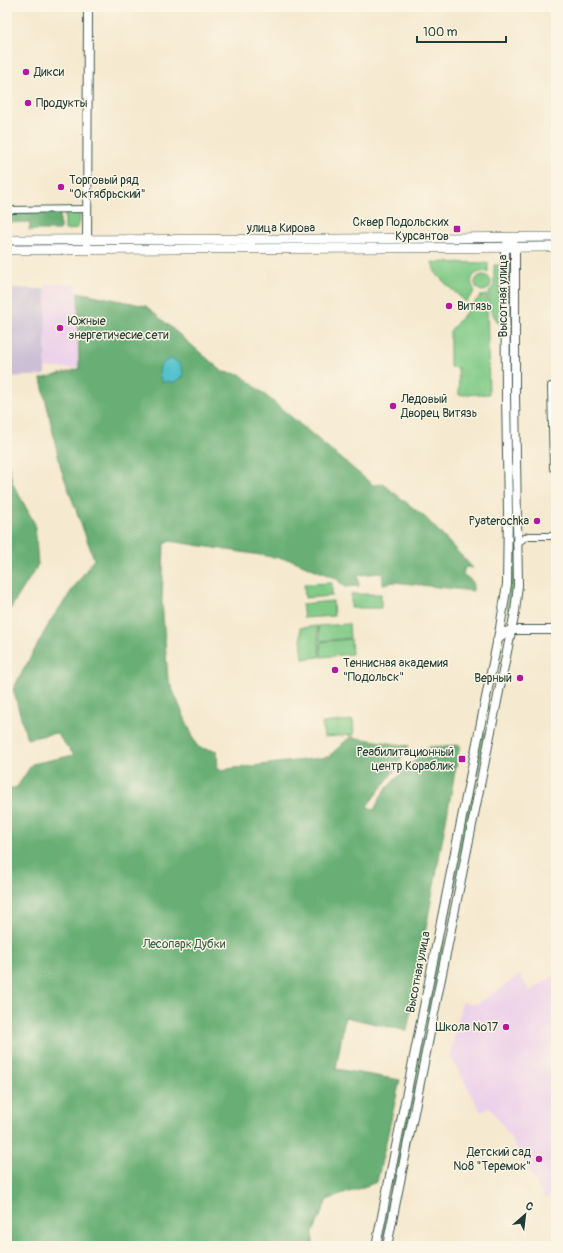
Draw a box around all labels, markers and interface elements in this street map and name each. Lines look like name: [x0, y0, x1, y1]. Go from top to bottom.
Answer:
scale bar: [417, 18, 506, 44]
text: 100 m: [423, 25, 458, 40]
place label: Дикси: [33, 65, 65, 80]
marker: Дикси: [21, 67, 31, 77]
place label: Продукты: [36, 96, 88, 111]
marker: Продукты: [23, 98, 33, 108]
place label: Торговый ряд "Октябрьский": [69, 173, 146, 202]
marker: Торговый ряд "Октябрьский": [56, 182, 66, 192]
place label: Сквер Подольских Курсантов: [353, 215, 449, 244]
street label: улица Кирова: [246, 221, 316, 236]
marker: Сквер Подольских Курсантов: [452, 224, 462, 234]
street label: Высотная улица: [496, 254, 511, 337]
place label: Витязь: [457, 299, 492, 314]
marker: Витязь: [444, 301, 454, 311]
place label: Южные энергетичесие сети: [68, 314, 169, 343]
marker: Южные энергетичесие сети: [55, 323, 65, 333]
place label: Ледовый Дворец Витязь: [400, 392, 477, 421]
marker: Ледовый Дворец Витязь: [388, 401, 398, 411]
place label: Pyaterochka: [468, 514, 529, 529]
marker: Pyaterochka: [532, 516, 542, 526]
place label: Теннисная академия "Подольск": [343, 656, 449, 685]
marker: Теннисная академия "Подольск": [330, 665, 340, 675]
place label: Верный: [474, 671, 512, 686]
marker: Верный: [515, 673, 525, 683]
place label: Реабилитационный центр Кораблик: [357, 745, 454, 774]
marker: Реабилитационный центр Кораблик: [457, 754, 467, 764]
street label: Высотная улица: [403, 930, 434, 1014]
park label: Лесопарк Дубки: [142, 937, 226, 952]
place label: Школа №17: [435, 1020, 499, 1035]
marker: Школа №17: [501, 1022, 511, 1032]
place label: Детский сад №8 "Теремок": [453, 1145, 532, 1174]
marker: Детский сад №8 "Теремок": [534, 1154, 544, 1164]
north arrow: [505, 1195, 545, 1235]
text: С: [523, 1199, 536, 1214]

